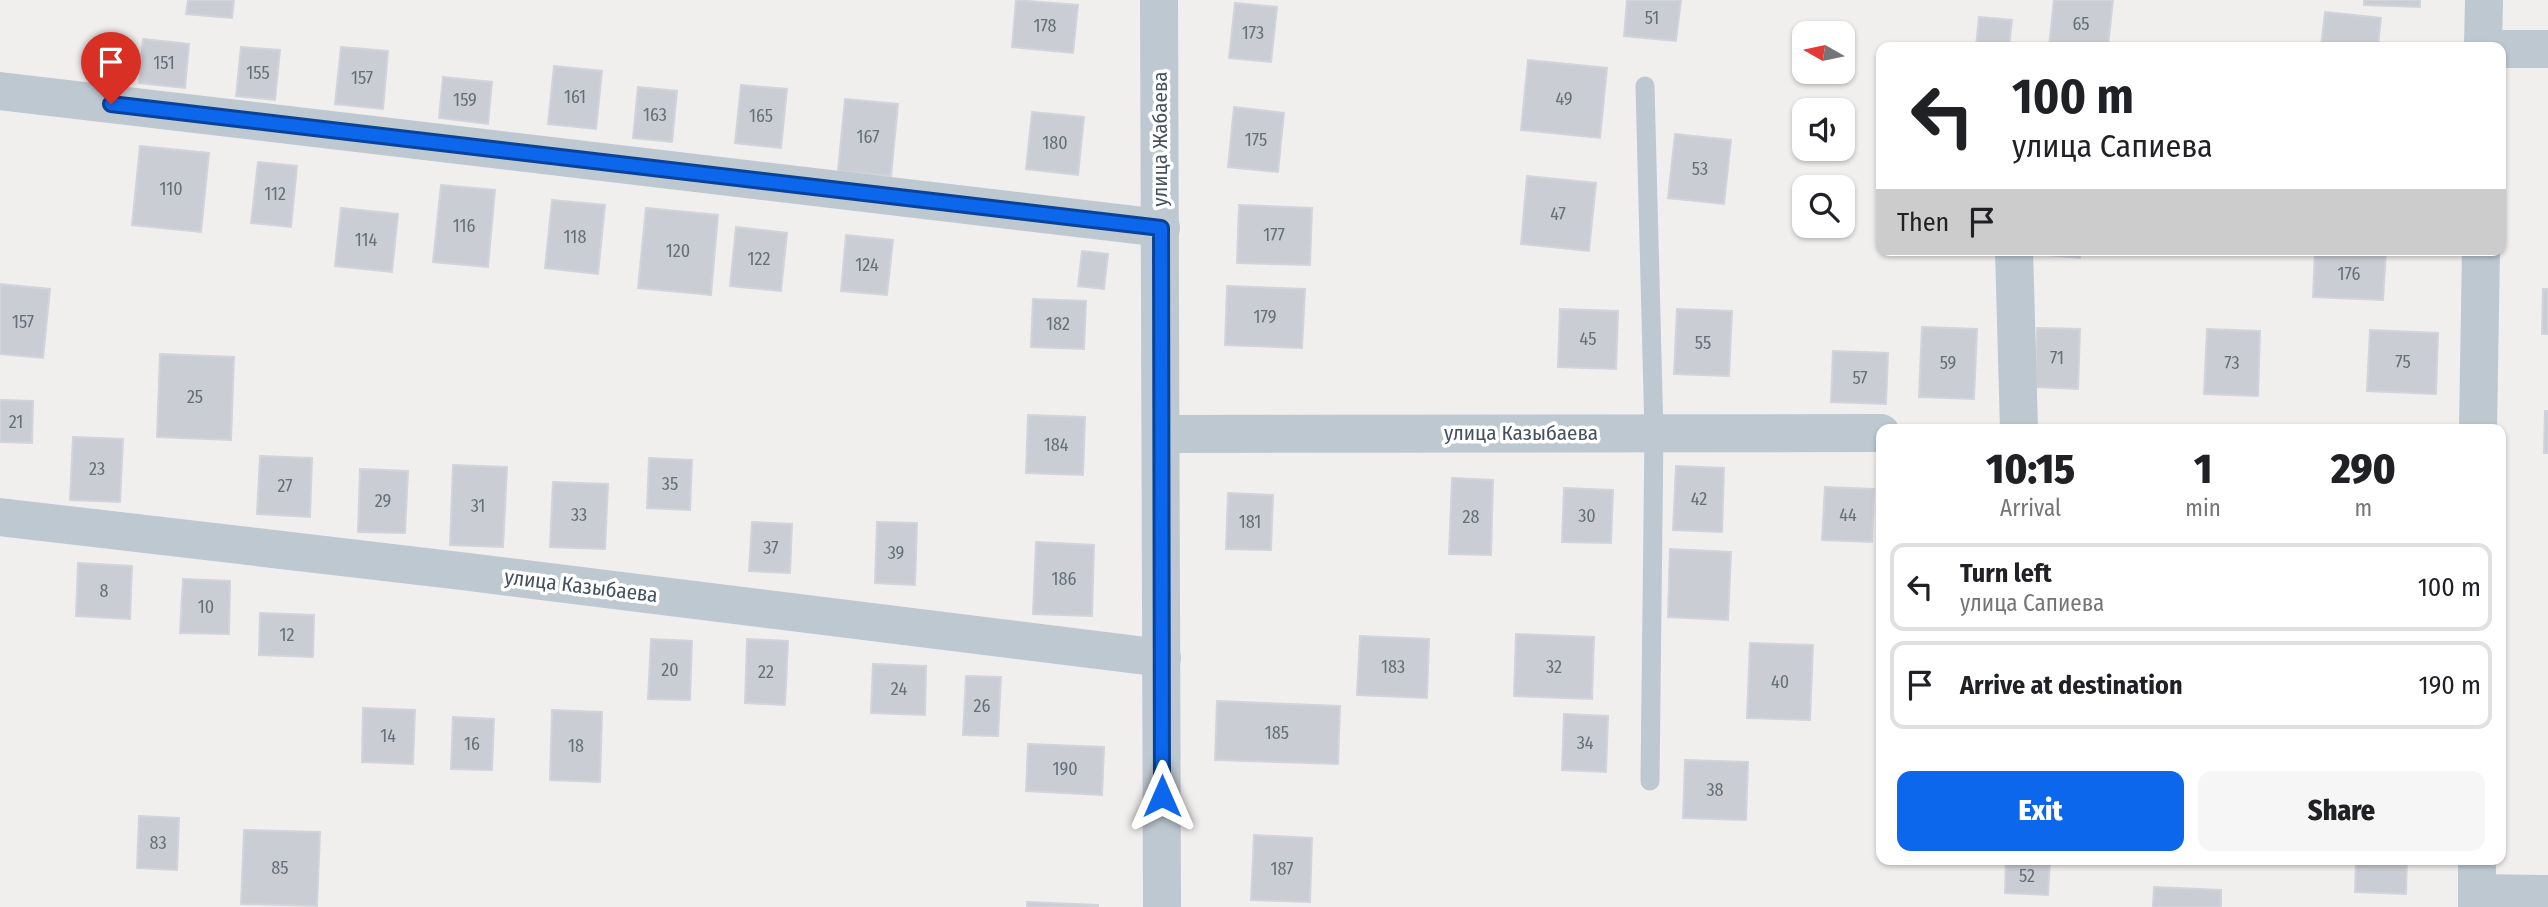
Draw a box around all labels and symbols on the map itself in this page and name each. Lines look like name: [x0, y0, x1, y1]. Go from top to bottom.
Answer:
house number: 51: [1645, 7, 1659, 29]
house number: 65: [2072, 13, 2090, 35]
house number: 178: [1034, 15, 1056, 37]
north arrow: [1792, 21, 1855, 84]
house number: 173: [1242, 22, 1264, 44]
pin: [81, 32, 141, 104]
house number: 151: [153, 52, 175, 74]
house number: 155: [246, 62, 270, 84]
house number: 157: [351, 67, 373, 89]
street label: улица Жабаева: [1147, 71, 1173, 207]
house number: 161: [564, 86, 586, 108]
house number: 49: [1555, 88, 1573, 110]
house number: 159: [453, 89, 477, 111]
house number: 163: [643, 104, 667, 126]
house number: 165: [749, 105, 773, 127]
house number: 167: [857, 126, 879, 148]
house number: 175: [1245, 129, 1267, 151]
house number: 180: [1042, 132, 1068, 154]
house number: 53: [1692, 158, 1708, 180]
house number: 110: [159, 178, 183, 200]
house number: 112: [264, 183, 286, 205]
house number: 47: [1550, 203, 1566, 225]
house number: 116: [453, 215, 475, 237]
house number: 177: [1263, 224, 1285, 246]
house number: 118: [564, 226, 586, 248]
house number: 114: [355, 229, 378, 251]
house number: 120: [666, 240, 690, 262]
house number: 122: [748, 248, 771, 270]
house number: 124: [855, 254, 879, 276]
house number: 176: [2338, 263, 2360, 285]
house number: 179: [1254, 306, 1276, 328]
house number: 157: [12, 311, 34, 333]
house number: 182: [1046, 313, 1070, 335]
house number: 45: [1580, 328, 1596, 350]
house number: 55: [1695, 332, 1711, 354]
house number: 71: [2050, 347, 2064, 369]
house number: 75: [2395, 351, 2411, 373]
house number: 59: [1940, 352, 1956, 374]
house number: 73: [2224, 352, 2240, 374]
house number: 57: [1852, 367, 1868, 389]
house number: 25: [187, 386, 203, 408]
house number: 21: [9, 411, 23, 433]
street label: улица Казыбаева: [1444, 420, 1598, 446]
house number: 184: [1044, 434, 1069, 456]
house number: 23: [89, 458, 105, 480]
house number: 35: [662, 473, 678, 495]
house number: 27: [277, 475, 293, 497]
house number: 42: [1691, 488, 1707, 510]
house number: 29: [375, 490, 391, 512]
house number: 31: [471, 495, 485, 517]
house number: 33: [571, 504, 587, 526]
house number: 44: [1839, 504, 1857, 526]
house number: 30: [1578, 505, 1596, 527]
house number: 28: [1463, 506, 1479, 528]
house number: 181: [1239, 511, 1261, 533]
house number: 37: [763, 537, 779, 559]
house number: 39: [888, 542, 904, 564]
street label: улица Казыбаева: [503, 564, 659, 608]
house number: 186: [1052, 568, 1077, 590]
house number: 8: [100, 580, 109, 602]
house number: 10: [198, 596, 214, 618]
house number: 12: [280, 624, 295, 646]
house number: 183: [1381, 656, 1405, 678]
house number: 32: [1546, 656, 1562, 678]
house number: 20: [661, 659, 679, 681]
house number: 22: [758, 661, 774, 683]
house number: 40: [1771, 671, 1789, 693]
house number: 24: [891, 678, 907, 700]
house number: 26: [974, 695, 991, 717]
house number: 185: [1265, 722, 1289, 744]
house number: 14: [380, 725, 396, 747]
house number: 34: [1577, 732, 1594, 754]
house number: 16: [464, 733, 480, 755]
house number: 18: [568, 735, 584, 757]
house number: 190: [1052, 758, 1078, 780]
position arrow: [1125, 759, 1199, 833]
house number: 38: [1706, 779, 1724, 801]
house number: 83: [149, 832, 167, 854]
house number: 85: [271, 857, 289, 879]
house number: 187: [1270, 858, 1294, 880]
house number: 52: [2019, 865, 2035, 887]

